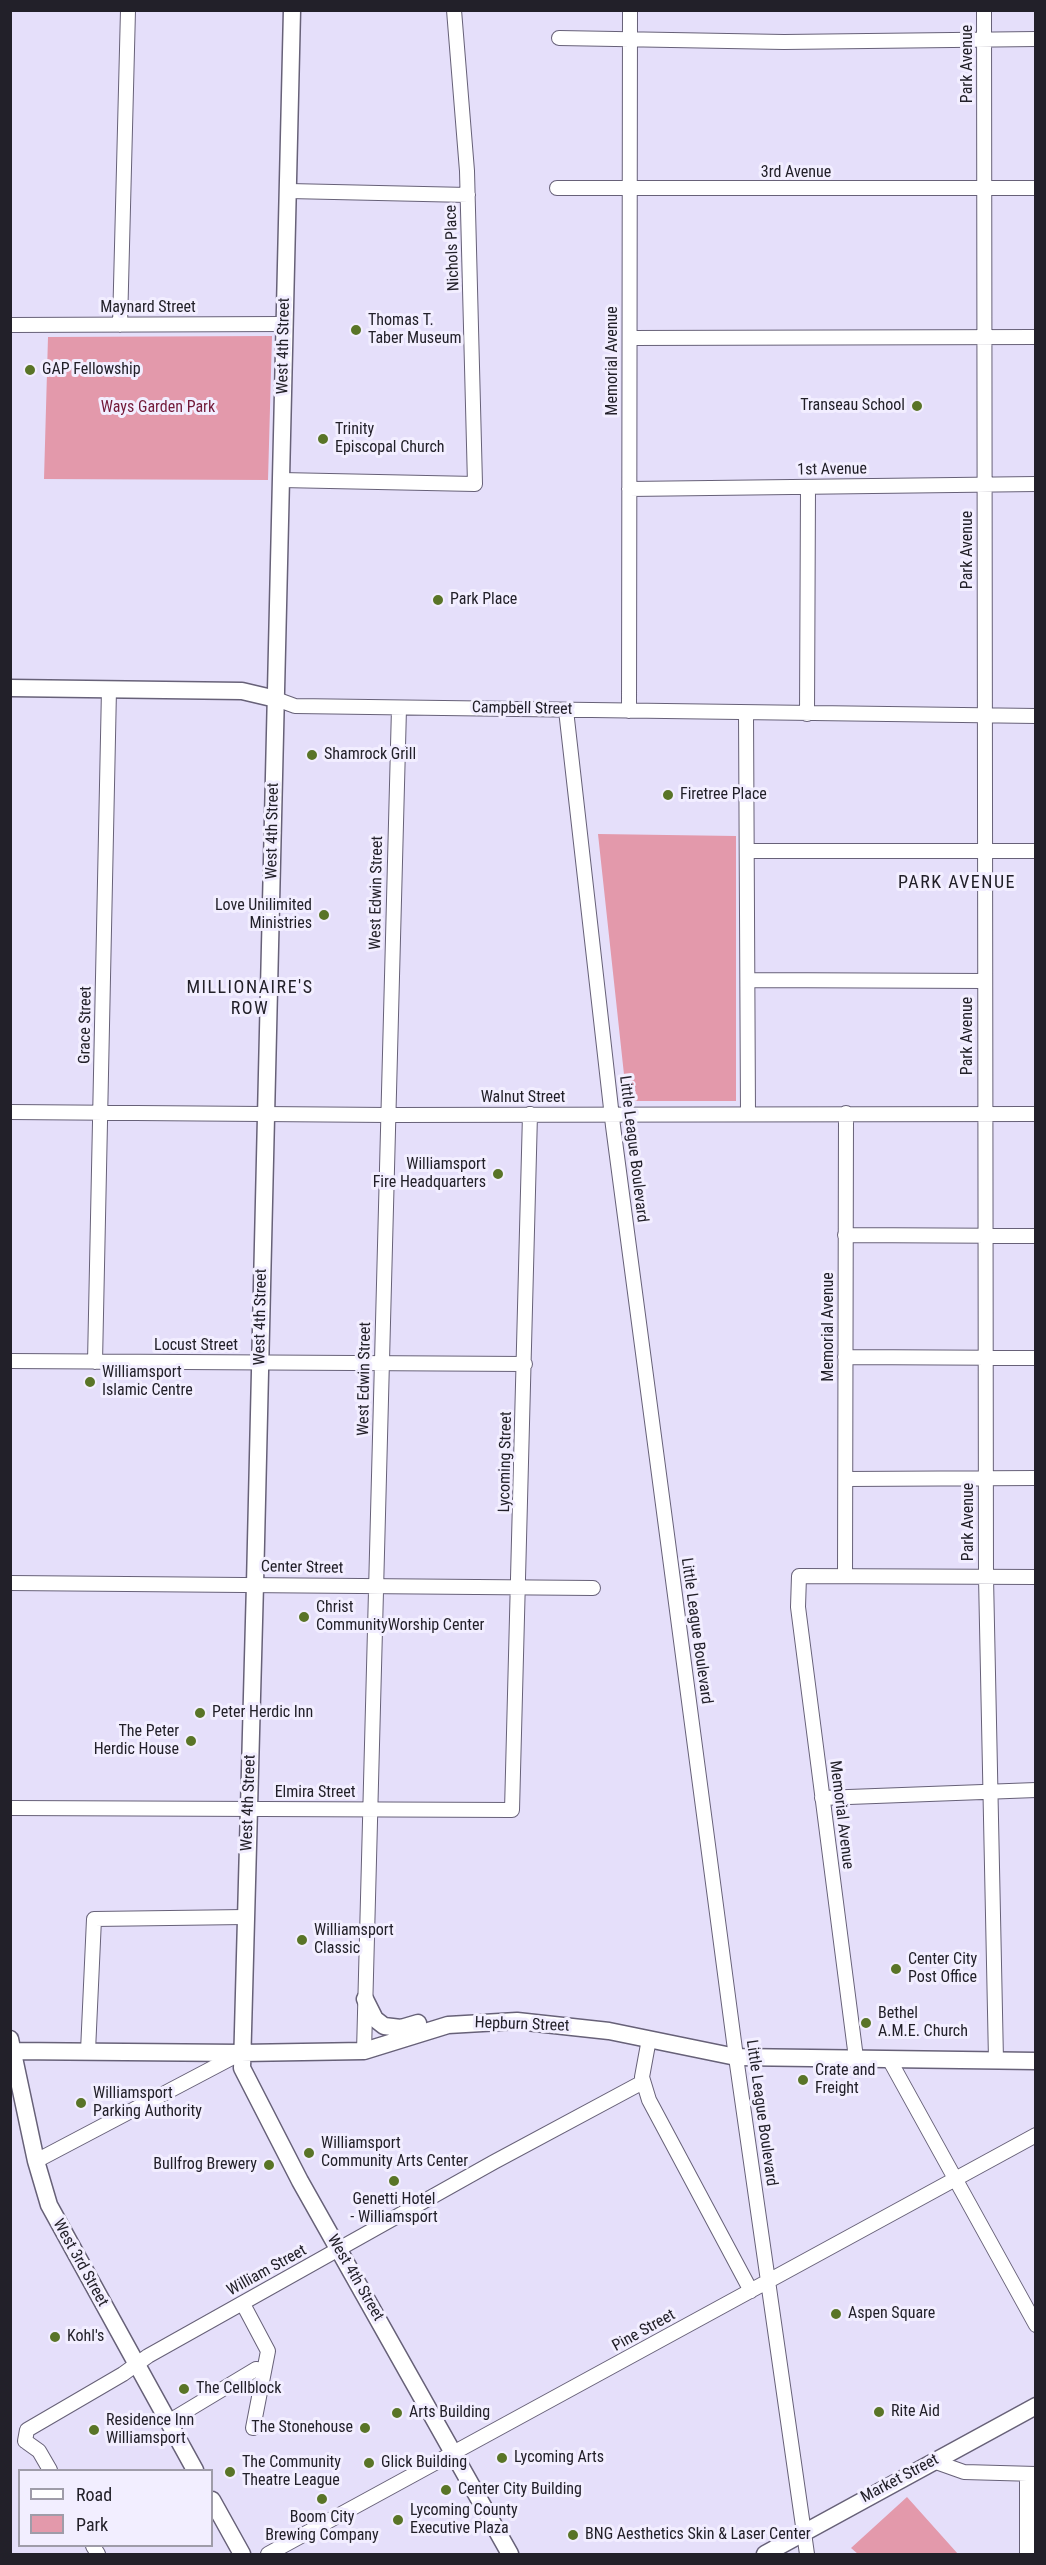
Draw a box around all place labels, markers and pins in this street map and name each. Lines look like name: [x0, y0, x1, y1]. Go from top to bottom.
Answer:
place label: Thomas T. Taber Museum: [368, 311, 461, 349]
marker: Thomas T. Taber Museum: [349, 323, 363, 337]
place label: GAP Fellowship: [42, 360, 141, 380]
marker: GAP Fellowship: [23, 363, 37, 377]
place label: Transeau School: [800, 396, 905, 416]
marker: Transeau School: [910, 399, 924, 413]
place label: Trinity Episcopal Church: [335, 420, 445, 458]
marker: Trinity Episcopal Church: [316, 432, 330, 446]
place label: Park Place: [450, 590, 517, 610]
marker: Park Place: [431, 593, 445, 607]
place label: Shamrock Grill: [324, 745, 416, 765]
marker: Shamrock Grill: [305, 748, 319, 762]
place label: Firetree Place: [680, 785, 767, 805]
marker: Firetree Place: [661, 788, 675, 802]
place label: Love Unilimited Ministries: [215, 896, 312, 934]
marker: Love Unilimited Ministries: [317, 908, 331, 922]
place label: Williamsport Fire Headquarters: [373, 1155, 486, 1193]
marker: Williamsport Fire Headquarters: [491, 1167, 505, 1181]
place label: Williamsport Islamic Centre: [102, 1363, 193, 1401]
marker: Williamsport Islamic Centre: [83, 1375, 97, 1389]
place label: Christ CommunityWorship Center: [316, 1598, 484, 1636]
marker: Christ CommunityWorship Center: [297, 1610, 311, 1624]
place label: Peter Herdic Inn: [212, 1703, 313, 1723]
marker: Peter Herdic Inn: [193, 1706, 207, 1720]
place label: The Peter Herdic House: [94, 1722, 179, 1760]
marker: The Peter Herdic House: [184, 1734, 198, 1748]
place label: Williamsport Classic: [314, 1921, 394, 1959]
marker: Williamsport Classic: [295, 1933, 309, 1947]
place label: Center City Post Office: [908, 1950, 977, 1988]
marker: Center City Post Office: [889, 1962, 903, 1976]
place label: Bethel A.M.E. Church: [878, 2004, 968, 2042]
marker: Bethel A.M.E. Church: [859, 2016, 873, 2030]
place label: Crate and Freight: [815, 2061, 876, 2099]
marker: Crate and Freight: [796, 2073, 810, 2087]
place label: Williamsport Parking Authority: [93, 2084, 202, 2122]
marker: Williamsport Parking Authority: [74, 2096, 88, 2110]
place label: Williamsport Community Arts Center: [321, 2134, 468, 2172]
marker: Williamsport Community Arts Center: [302, 2146, 316, 2160]
place label: Bullfrog Brewery: [153, 2155, 257, 2175]
marker: Bullfrog Brewery: [262, 2158, 276, 2172]
marker: Genetti Hotel - Williamsport: [387, 2174, 401, 2188]
place label: Genetti Hotel - Williamsport: [350, 2190, 438, 2228]
place label: Aspen Square: [848, 2304, 935, 2324]
marker: Aspen Square: [829, 2307, 843, 2321]
place label: Kohl's: [67, 2327, 104, 2347]
marker: Kohl's: [48, 2330, 62, 2344]
place label: The Cellblock: [196, 2379, 281, 2399]
marker: The Cellblock: [177, 2382, 191, 2396]
place label: Rite Aid: [891, 2402, 940, 2422]
place label: Arts Building: [409, 2403, 490, 2423]
marker: Rite Aid: [872, 2405, 886, 2419]
marker: Arts Building: [390, 2406, 404, 2420]
place label: Residence Inn Williamsport: [106, 2411, 194, 2449]
place label: The Stonehouse: [251, 2418, 353, 2438]
marker: The Stonehouse: [358, 2421, 372, 2435]
marker: Residence Inn Williamsport: [87, 2423, 101, 2437]
place label: Lycoming Arts: [514, 2448, 604, 2468]
marker: Lycoming Arts: [495, 2451, 509, 2465]
place label: The Community Theatre League: [242, 2453, 341, 2491]
place label: Glick Building: [381, 2453, 467, 2473]
marker: Glick Building: [362, 2456, 376, 2470]
marker: The Community Theatre League: [223, 2465, 237, 2479]
place label: Center City Building: [458, 2480, 582, 2500]
marker: Center City Building: [439, 2483, 453, 2497]
marker: Boom City Brewing Company: [315, 2492, 329, 2506]
place label: Lycoming County Executive Plaza: [410, 2501, 518, 2539]
place label: Boom City Brewing Company: [265, 2508, 379, 2546]
marker: Lycoming County Executive Plaza: [391, 2513, 405, 2527]
place label: BNG Aesthetics Skin & Laser Center: [585, 2525, 811, 2545]
marker: BNG Aesthetics Skin & Laser Center: [566, 2528, 580, 2542]

